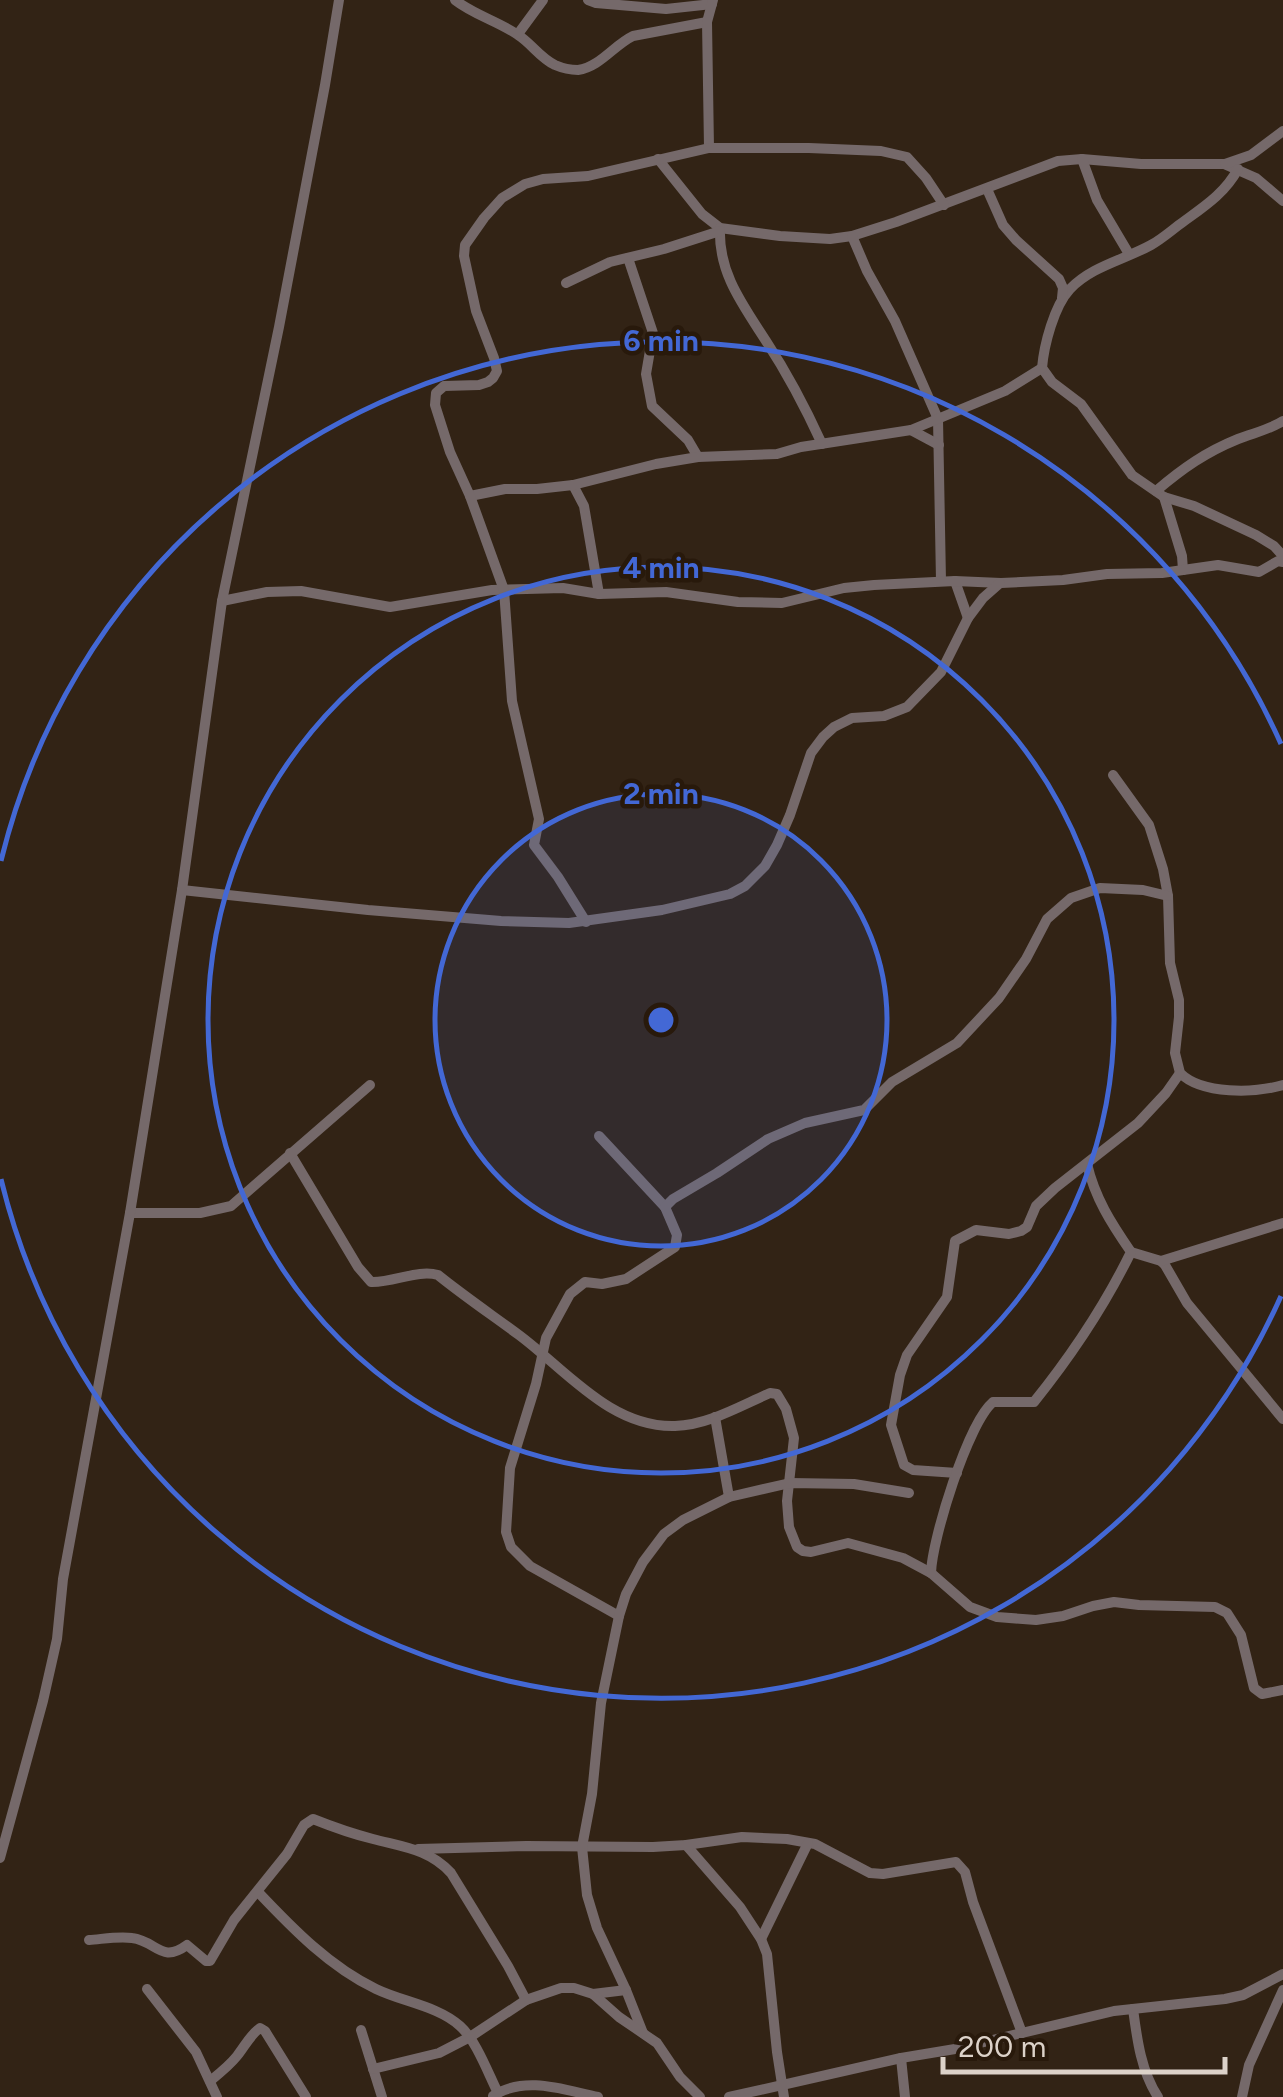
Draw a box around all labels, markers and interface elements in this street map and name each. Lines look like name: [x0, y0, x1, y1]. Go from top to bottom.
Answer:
text: 6 min: [623, 322, 699, 359]
text: 4 min: [622, 549, 700, 586]
text: 2 min: [623, 775, 699, 812]
centre of rings: [643, 1002, 679, 1038]
scale bar: [943, 2012, 1226, 2074]
text: 200 m: [958, 2028, 1046, 2065]

